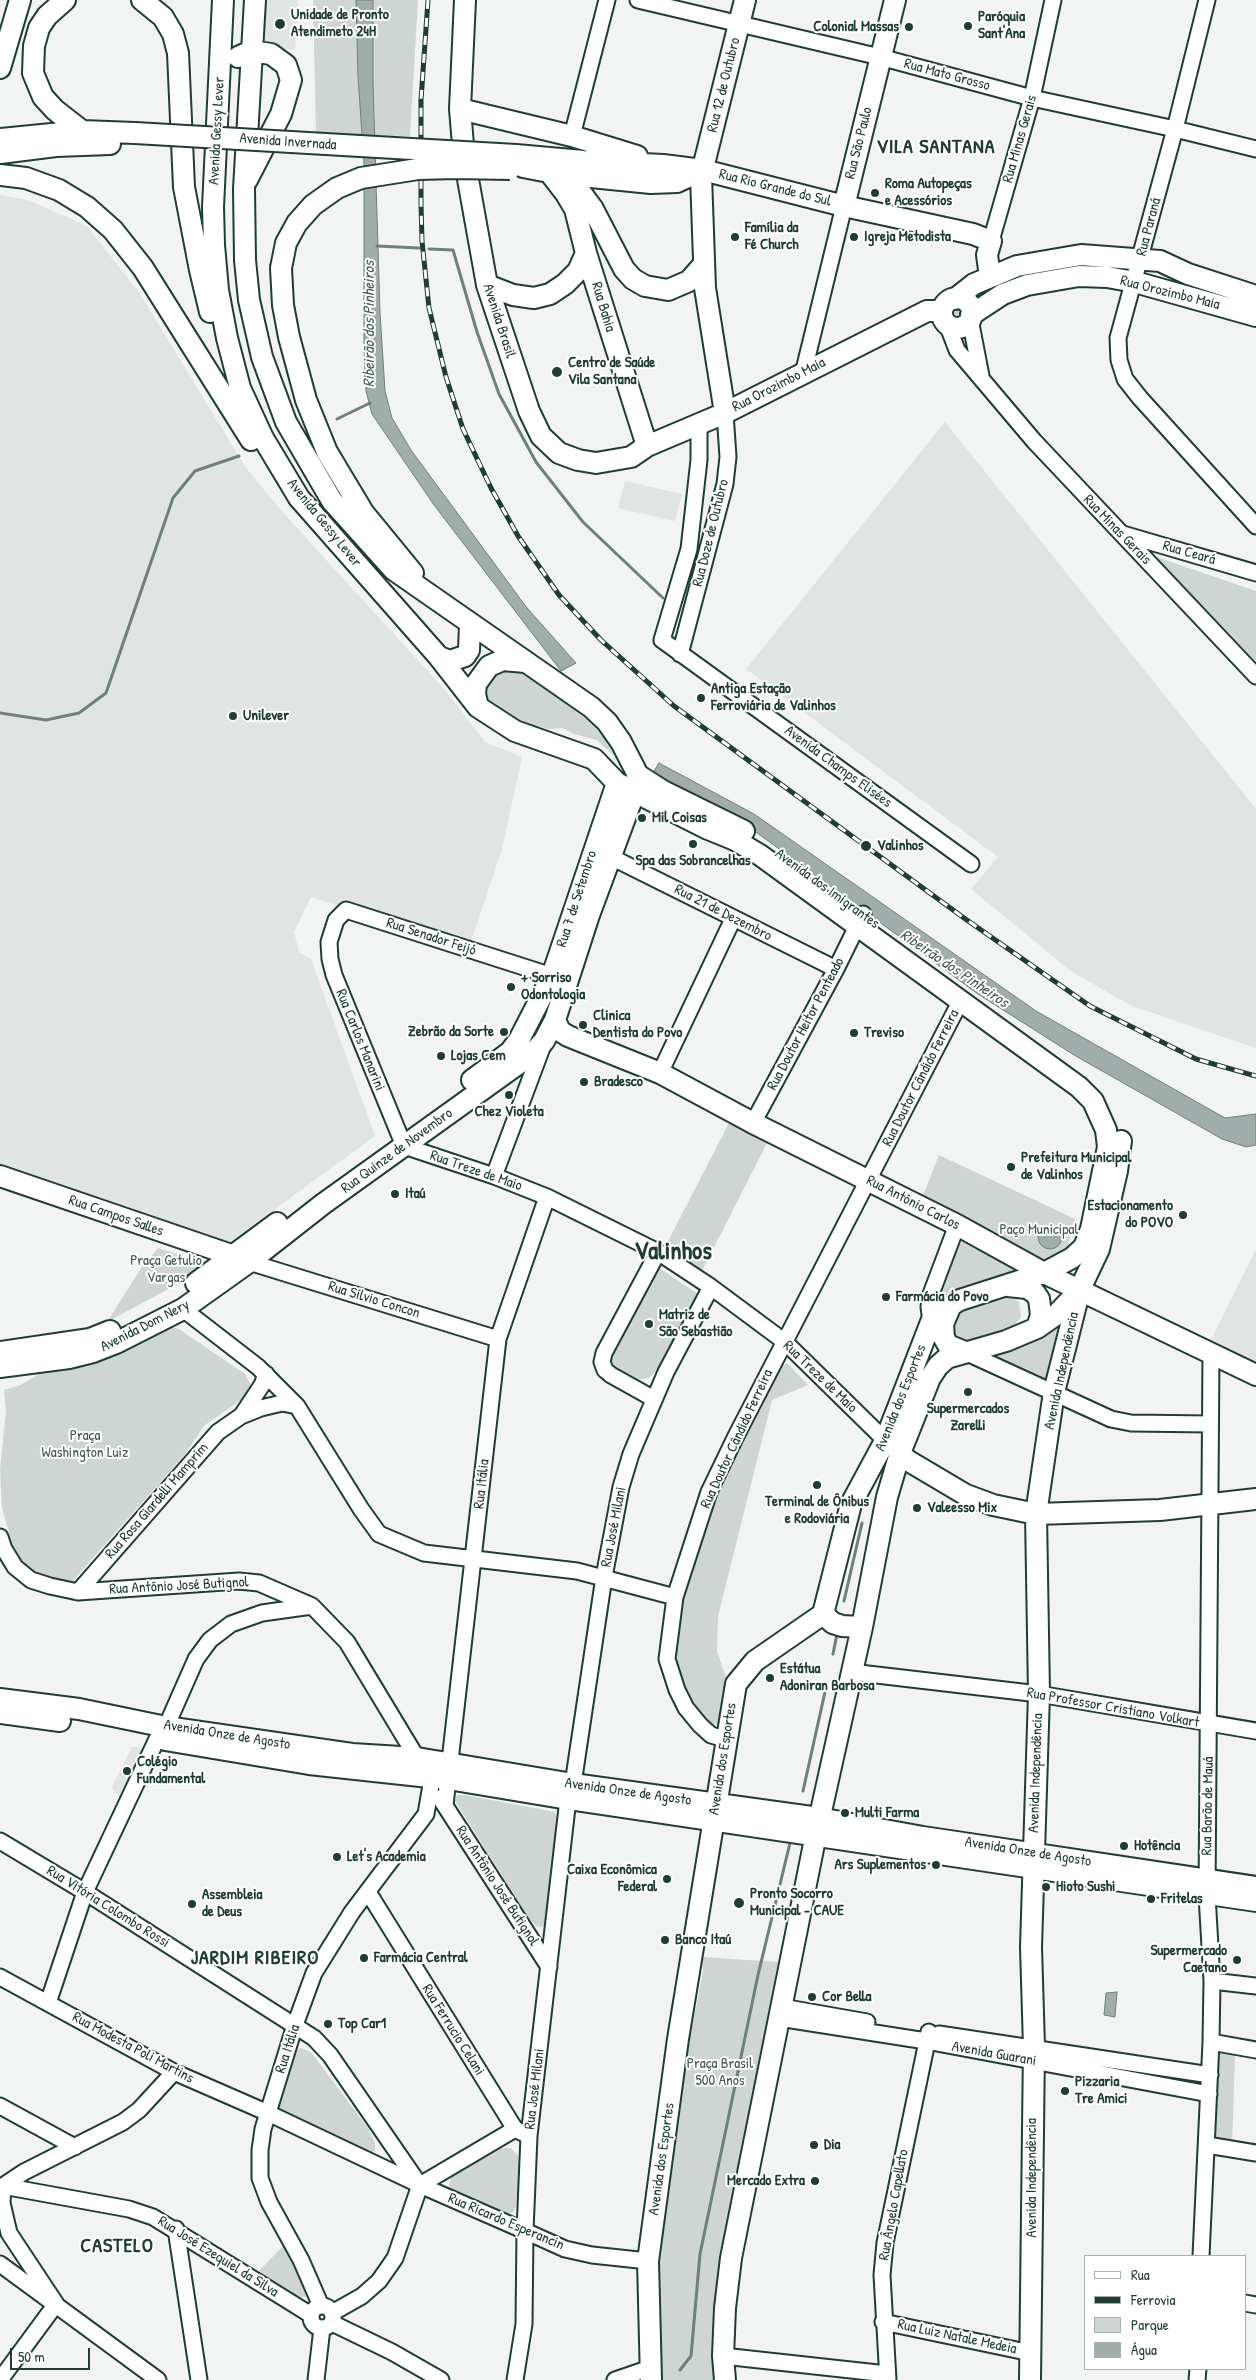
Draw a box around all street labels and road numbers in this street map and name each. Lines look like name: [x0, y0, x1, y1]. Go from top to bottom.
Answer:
street label: Rua 12 de Outubro: [704, 36, 744, 134]
street label: Rua Mato Grosso: [902, 55, 992, 95]
street label: Avenida Gessy Lever: [205, 76, 229, 186]
street label: Rua Minas Gerais: [999, 93, 1041, 185]
street label: Rua São Paulo: [841, 105, 877, 181]
street label: Avenida Invernada: [239, 130, 337, 154]
street label: Rua Rio Grande do Sul: [717, 165, 833, 211]
street label: Rua Paraná: [1133, 196, 1165, 258]
street label: Rua Orozimbo Maia: [1118, 272, 1222, 314]
street label: Rua Bahia: [587, 280, 619, 334]
street label: Avenida Brasil: [479, 282, 519, 360]
street label: Rua Orozimbo Maia: [729, 354, 829, 416]
street label: Avenida Gessy Lever: [283, 475, 365, 571]
street label: Rua Doze de Outubro: [689, 477, 733, 589]
street label: Rua Minas Gerais: [1079, 491, 1155, 569]
street label: Rua Ceará: [1161, 537, 1217, 569]
street label: Avenida Champs Elisées: [781, 722, 895, 812]
street label: Avenida dos Imigrantes: [771, 845, 883, 933]
street label: Rua 7 de Setembro: [553, 848, 601, 950]
street label: Rua 21 de Dezembro: [671, 881, 775, 945]
street label: Rua Senador Feijó: [384, 914, 478, 960]
street label: Rua Doutor Heitor Penteado: [763, 955, 849, 1093]
street label: Rua Carlos Manarini: [331, 987, 389, 1093]
street label: Rua Doutor Cândido Ferreira: [879, 1007, 963, 1149]
street label: Rua Quinze de Novembro: [338, 1105, 456, 1197]
street label: Rua Treze de Maio: [428, 1147, 524, 1195]
street label: Rua Antônio Carlos: [863, 1172, 963, 1234]
street label: Rua Campos Salles: [66, 1191, 166, 1241]
street label: Rua Sílvio Concon: [326, 1278, 422, 1322]
street label: Avenida Dom Nery: [97, 1296, 193, 1356]
street label: Avenida Independência: [1041, 1311, 1083, 1431]
street label: Rua Treze de Maio: [779, 1337, 861, 1417]
street label: Avenida dos Esportes: [871, 1342, 931, 1454]
street label: Rua Doutor Cândido Ferreira: [697, 1367, 777, 1511]
street label: Rua Rosa Giardelli Mamprim: [102, 1439, 212, 1563]
street label: Rua Itália: [470, 1458, 494, 1510]
street label: Rua José Milani: [597, 1485, 631, 1569]
street label: Rua Antônio José Butignol: [109, 1573, 249, 1599]
street label: Rua Professor Cristiano Volkart: [1025, 1684, 1201, 1732]
street label: Avenida dos Esportes: [705, 1702, 741, 1816]
street label: Avenida Independência: [1025, 1713, 1047, 1833]
street label: Avenida Onze de Agosto: [162, 1716, 292, 1754]
street label: Rua Barão de Mauá: [1198, 1756, 1218, 1856]
street label: Avenida Onze de Agosto: [563, 1774, 693, 1810]
street label: Rua Antônio José Butignol: [451, 1823, 543, 1949]
street label: Avenida Onze de Agosto: [963, 1833, 1093, 1871]
street label: Rua Vitória Colombo Rossi: [43, 1862, 173, 1952]
street label: Rua Ferrucio Celani: [418, 1981, 488, 2079]
street label: Rua Modesta Poli Martins: [69, 2008, 197, 2088]
street label: Rua Itália: [272, 2022, 304, 2076]
street label: Avenida Guarani: [950, 2038, 1038, 2070]
street label: Rua José Milani: [521, 2048, 549, 2130]
street label: Avenida dos Esportes: [645, 2102, 679, 2216]
street label: Avenida Independência: [1023, 2118, 1041, 2238]
street label: Rua Ângelo Capellato: [875, 2148, 913, 2262]
street label: Rua Ricardo Esperancin: [445, 2189, 567, 2255]
street label: Rua José Ezequiel da Silva: [154, 2213, 282, 2301]
street label: Rua Luiz Natale Medeia: [896, 2316, 1018, 2358]

